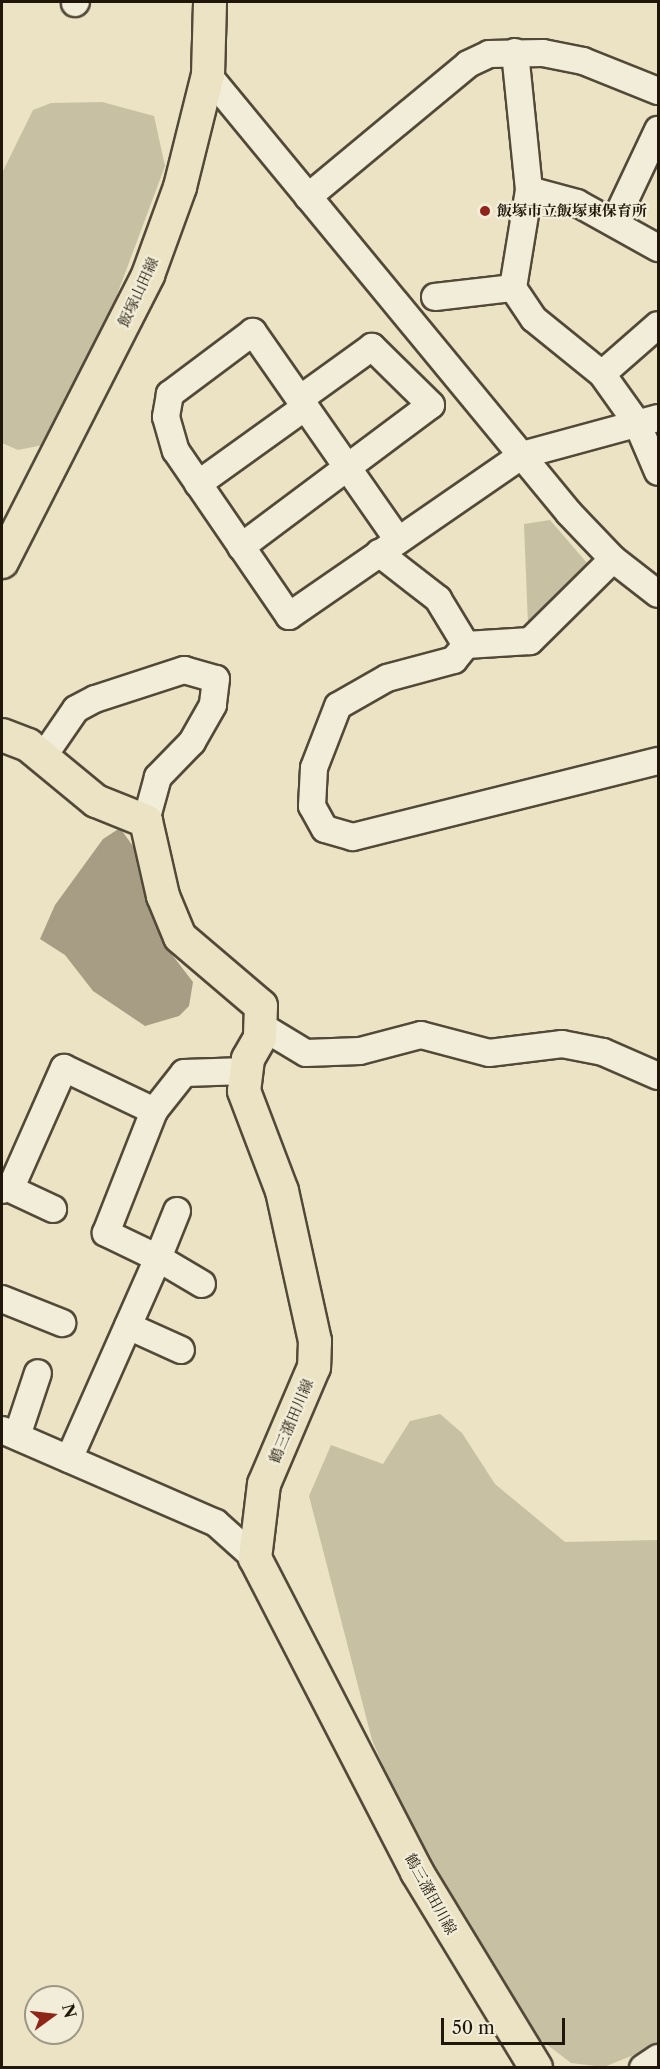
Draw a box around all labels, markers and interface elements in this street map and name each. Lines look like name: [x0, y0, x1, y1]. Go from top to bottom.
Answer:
place label: 飯塚市立飯塚東保育所: [497, 202, 647, 220]
marker: 飯塚市立飯塚東保育所: [478, 204, 492, 218]
street label: 飯塚山田線: [114, 254, 162, 330]
street label: 鶴三潴田川線: [265, 1376, 317, 1466]
street label: 鶴三潴田川線: [401, 1850, 461, 1938]
north arrow: [24, 1985, 84, 2045]
text: N: [58, 2002, 81, 2020]
scale bar: [444, 2006, 568, 2044]
text: 50 m: [452, 2017, 495, 2039]

